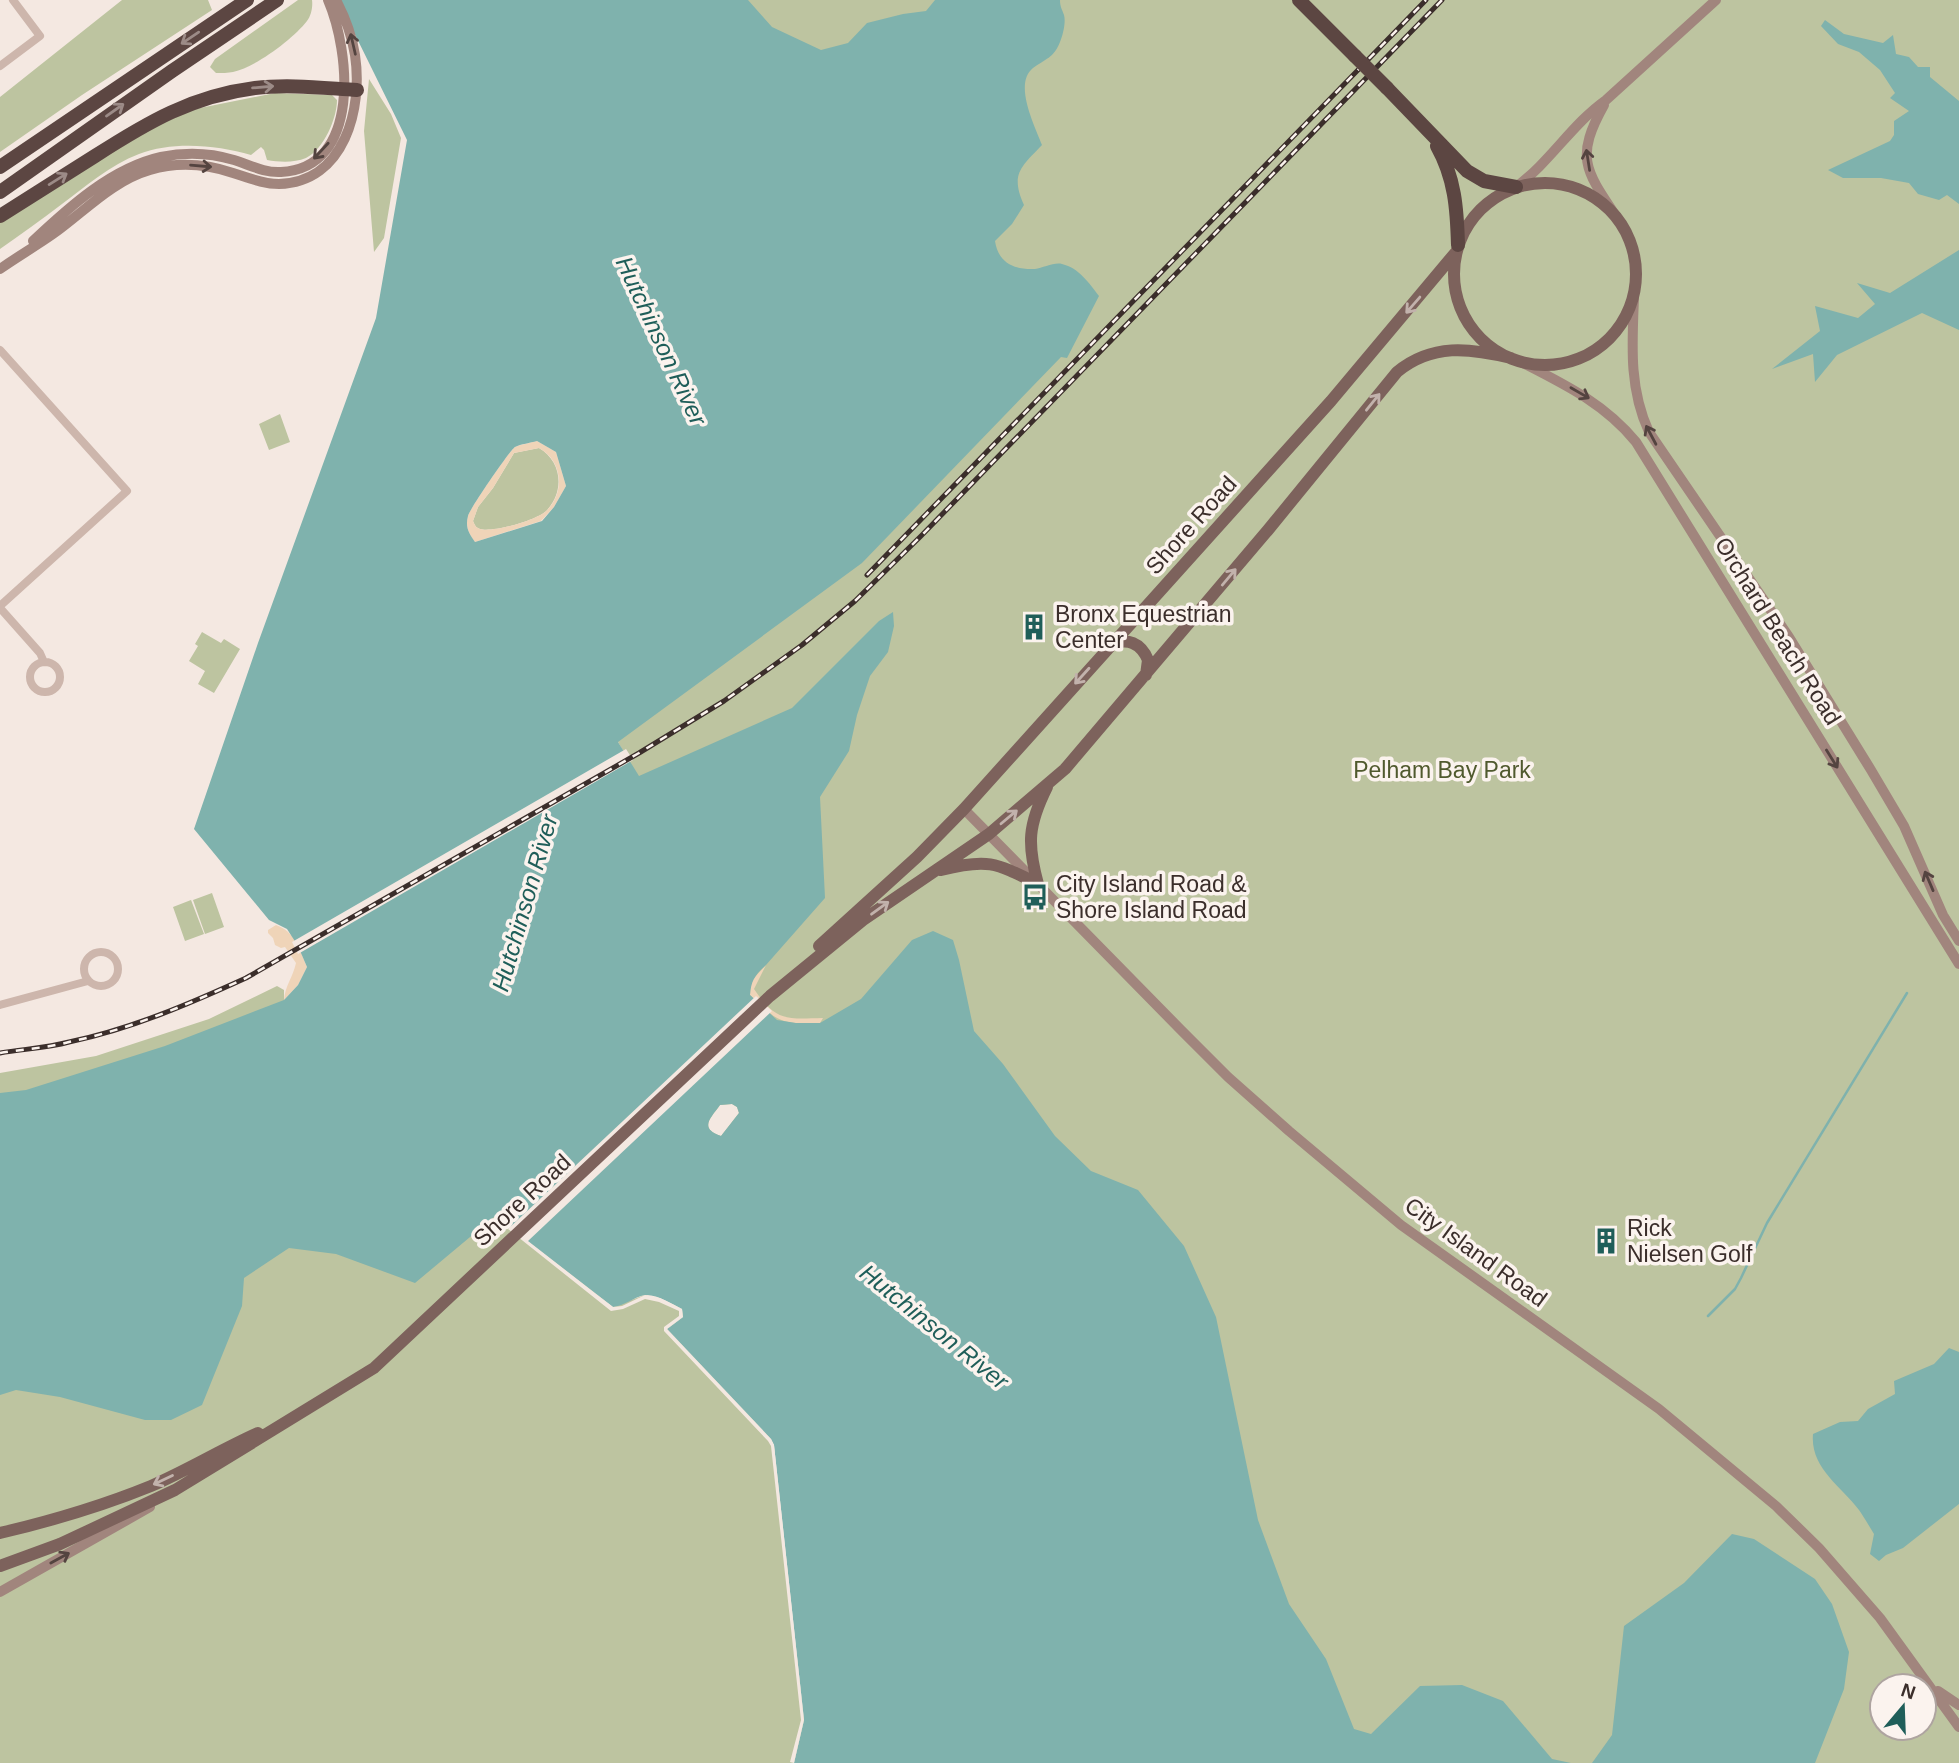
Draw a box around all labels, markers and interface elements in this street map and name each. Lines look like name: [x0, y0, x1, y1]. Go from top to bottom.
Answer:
one-way arrow: [181, 31, 201, 45]
one-way arrow: [345, 33, 359, 56]
one-way arrow: [251, 80, 273, 93]
one-way arrow: [105, 103, 124, 117]
one-way arrow: [313, 143, 330, 160]
one-way arrow: [1581, 149, 1594, 172]
one-way arrow: [189, 160, 212, 173]
one-way arrow: [47, 172, 67, 186]
water label: Hutchinson River: [611, 252, 713, 430]
one-way arrow: [1405, 296, 1421, 314]
one-way arrow: [1569, 386, 1589, 400]
one-way arrow: [1365, 393, 1381, 411]
one-way arrow: [1644, 425, 1658, 445]
street label: Shore Road: [1140, 471, 1242, 579]
street label: Orchard Beach Road: [1710, 532, 1846, 730]
one-way arrow: [1221, 569, 1237, 587]
place label: Bronx Equestrian Center: [1055, 601, 1231, 653]
building icon: Bronx Equestrian Center: [1019, 612, 1049, 642]
one-way arrow: [1074, 667, 1091, 684]
one-way arrow: [1825, 749, 1839, 769]
park label: Pelham Bay Park: [1353, 757, 1531, 783]
one-way arrow: [1000, 809, 1018, 825]
water label: Hutchinson River: [486, 810, 563, 994]
one-way arrow: [1921, 870, 1934, 892]
place label: City Island Road & Shore Island Road: [1056, 871, 1247, 923]
bus stop icon: City Island Road & Shore Island Road: [1020, 882, 1050, 912]
one-way arrow: [870, 900, 889, 915]
street label: Shore Road: [468, 1149, 576, 1251]
street label: City Island Road: [1400, 1192, 1552, 1312]
place label: Rick Nielsen Golf: [1627, 1215, 1753, 1267]
building icon: Rick Nielsen Golf: [1591, 1226, 1621, 1256]
water label: Hutchinson River: [855, 1259, 1015, 1395]
one-way arrow: [153, 1474, 174, 1487]
one-way arrow: [49, 1551, 69, 1565]
north arrow: [1868, 1672, 1938, 1742]
text: N: [1898, 1679, 1918, 1704]

